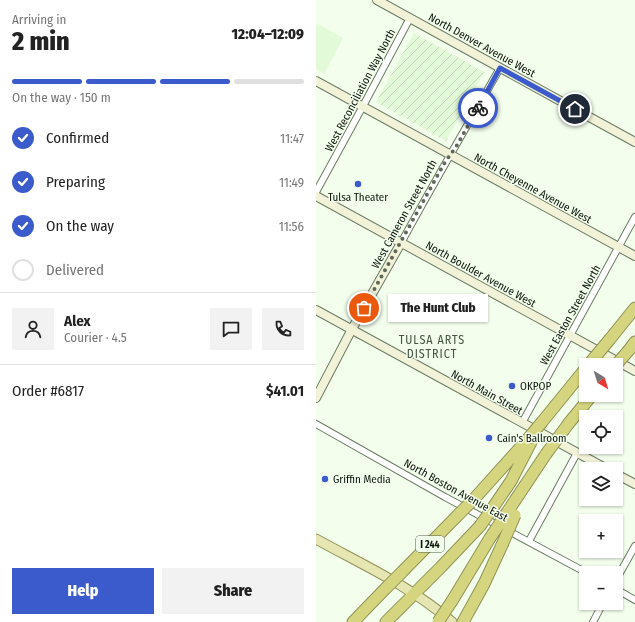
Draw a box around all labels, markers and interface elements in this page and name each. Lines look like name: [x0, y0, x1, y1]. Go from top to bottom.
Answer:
street label: North Denver Avenue West: [426, 11, 538, 80]
text: Arriving in: [12, 12, 66, 27]
text: 12:04–12:09: [232, 25, 304, 43]
text: 2 min: [12, 26, 70, 57]
street label: West Reconciliation Way North: [322, 27, 398, 154]
courier: [458, 88, 498, 128]
text: On the way · 150 m: [12, 90, 111, 105]
pin: [558, 92, 592, 126]
icon: bike: [467, 97, 489, 119]
icon: home: [564, 98, 586, 120]
icon: check: [12, 127, 34, 149]
text: Confirmed: [46, 129, 109, 147]
text: 11:47: [280, 131, 304, 146]
street label: North Cheyenne Avenue West: [472, 151, 594, 226]
street label: West Cameron Street North: [369, 158, 440, 271]
icon: check: [12, 171, 34, 193]
text: Preparing: [46, 173, 105, 191]
text: 11:49: [279, 175, 304, 190]
marker: Tulsa Theater: [353, 179, 363, 189]
place label: Tulsa Theater: [328, 191, 388, 204]
icon: check: [12, 215, 34, 237]
text: On the way: [46, 217, 114, 235]
text: 11:56: [279, 219, 304, 234]
street label: North Boulder Avenue West: [423, 239, 538, 310]
text: Delivered: [46, 261, 104, 279]
street label: West Easton Street North: [538, 263, 603, 368]
pin: [347, 291, 381, 325]
callout: The Hunt Club: [388, 294, 488, 322]
icon: bag: [353, 297, 375, 319]
text: The Hunt Club: [400, 300, 476, 315]
button: person: [12, 308, 54, 350]
button: chat: [210, 308, 252, 350]
button: phone: [262, 308, 304, 350]
text: Alex: [64, 312, 91, 330]
text: Courier · 4.5: [64, 330, 127, 345]
district label: TULSA ARTS DISTRICT: [399, 333, 465, 361]
north arrow: [579, 358, 623, 402]
map controls: [579, 358, 623, 610]
street label: North Main Street: [449, 367, 525, 418]
place label: OKPOP: [520, 380, 551, 393]
marker: OKPOP: [507, 381, 517, 391]
text: Order #6817: [12, 382, 84, 400]
text: $41.01: [266, 382, 304, 400]
button: locate: [579, 410, 623, 454]
place label: Cain's Ballroom: [497, 432, 566, 445]
marker: Cain's Ballroom: [484, 433, 494, 443]
street label: North Boston Avenue East: [402, 456, 510, 525]
button: layers: [579, 462, 623, 506]
place label: Griffin Media: [333, 473, 391, 486]
marker: Griffin Media: [320, 474, 330, 484]
button: +: [579, 514, 623, 558]
road number: I 244: [416, 536, 444, 552]
button: −: [579, 566, 623, 610]
button: Help: [12, 568, 154, 614]
button: Share: [162, 568, 304, 614]

